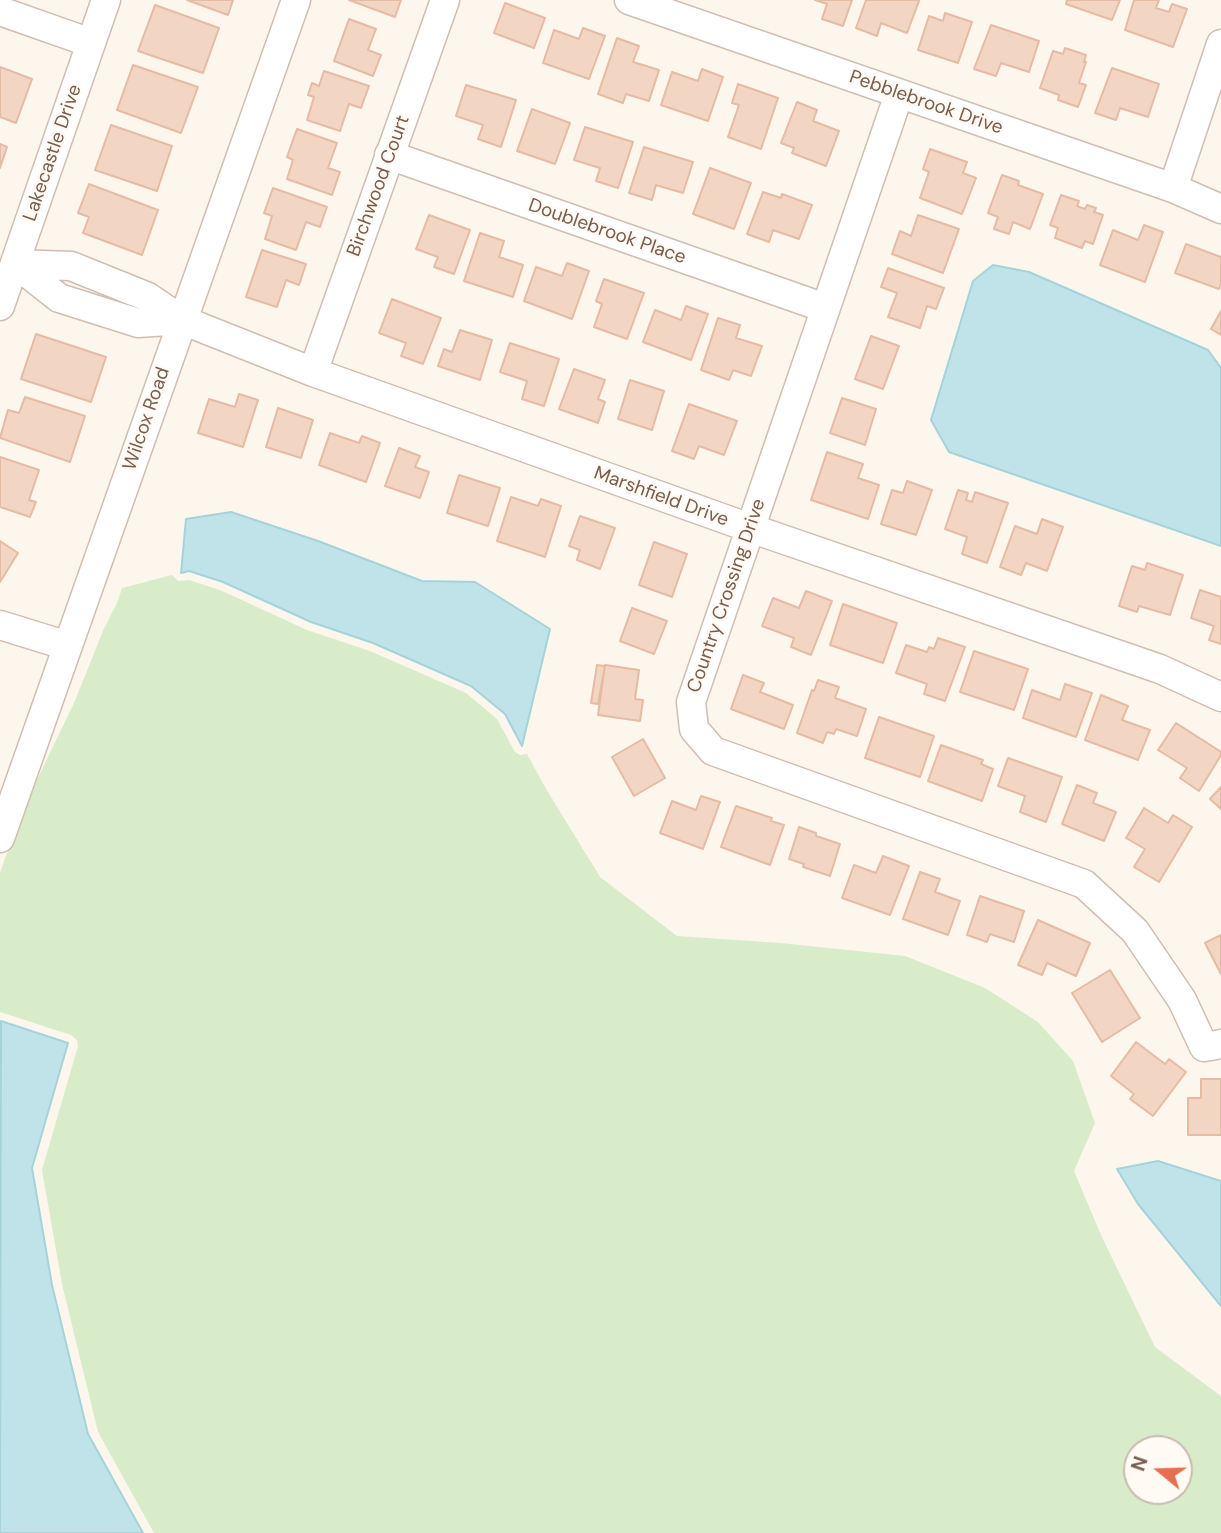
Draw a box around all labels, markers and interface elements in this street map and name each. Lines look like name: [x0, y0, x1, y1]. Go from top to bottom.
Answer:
street label: Pebblebrook Drive: [846, 66, 1006, 140]
street label: Lakecastle Drive: [19, 82, 87, 224]
street label: Birchwood Court: [343, 112, 415, 260]
street label: Doublebrook Place: [525, 194, 689, 270]
street label: Wilcox Road: [119, 364, 175, 474]
street label: Marshfield Drive: [591, 462, 731, 532]
street label: Country Crossing Drive: [683, 496, 771, 696]
north arrow: [1123, 1435, 1193, 1505]
text: N: [1125, 1453, 1154, 1474]

